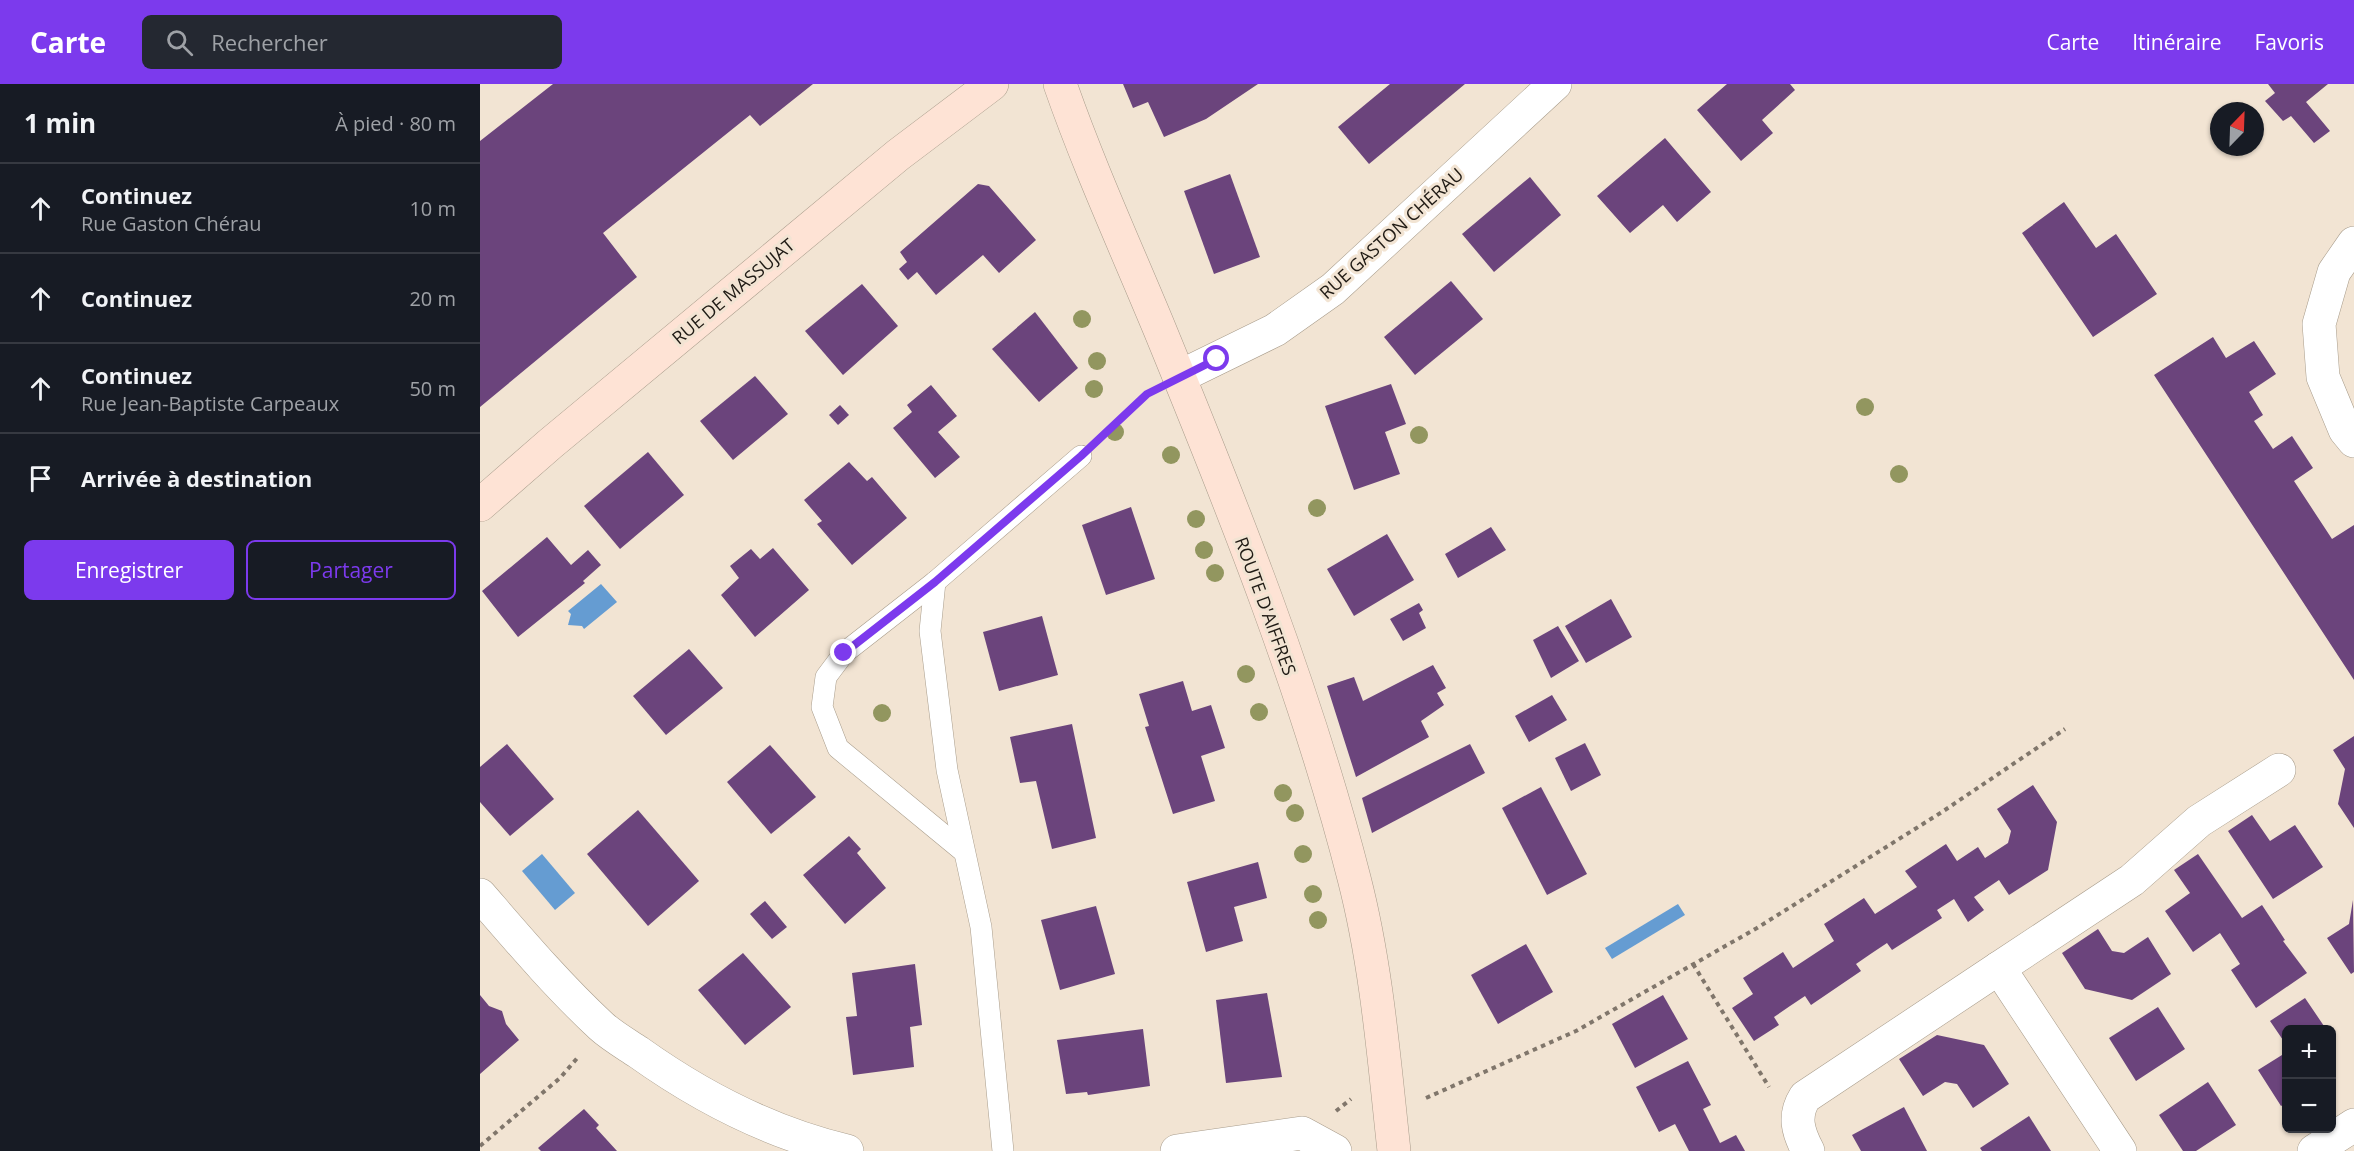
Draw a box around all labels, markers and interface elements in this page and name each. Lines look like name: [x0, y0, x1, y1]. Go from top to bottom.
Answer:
search box: [142, 15, 562, 69]
text: Carte: [30, 23, 106, 61]
icon: search: [163, 26, 196, 59]
text: Rechercher: [211, 27, 328, 57]
text: Carte: [2046, 28, 2099, 56]
text: Itinéraire: [2132, 28, 2221, 56]
text: Favoris: [2254, 28, 2324, 56]
north arrow: [2210, 102, 2264, 156]
text: 1 min: [24, 105, 96, 141]
text: À pied · 80 m: [335, 110, 456, 137]
street label: RUE GASTON CHÉRAU: [1314, 162, 1468, 304]
text: Continuez: [81, 180, 192, 210]
icon: ahead: [24, 192, 57, 225]
text: 10 m: [409, 195, 456, 222]
text: Rue Gaston Chérau: [81, 210, 262, 237]
street label: RUE DE MASSUJAT: [667, 233, 799, 349]
icon: ahead: [24, 282, 57, 315]
text: Continuez: [81, 283, 192, 313]
text: 20 m: [409, 285, 456, 312]
route start: [1203, 345, 1229, 371]
text: Continuez: [81, 360, 192, 390]
icon: ahead: [24, 372, 57, 405]
text: 50 m: [409, 375, 456, 402]
text: Rue Jean-Baptiste Carpeaux: [81, 390, 339, 417]
icon: arrive: [24, 462, 57, 495]
text: Arrivée à destination: [81, 463, 312, 493]
street label: ROUTE D'AIFFRES: [1230, 533, 1302, 679]
button: Enregistrer: [24, 540, 234, 600]
button: Partager: [246, 540, 456, 600]
route end: [830, 639, 856, 665]
map controls: [2282, 1025, 2336, 1133]
button: +: [2282, 1025, 2336, 1079]
button: −: [2282, 1079, 2336, 1133]

